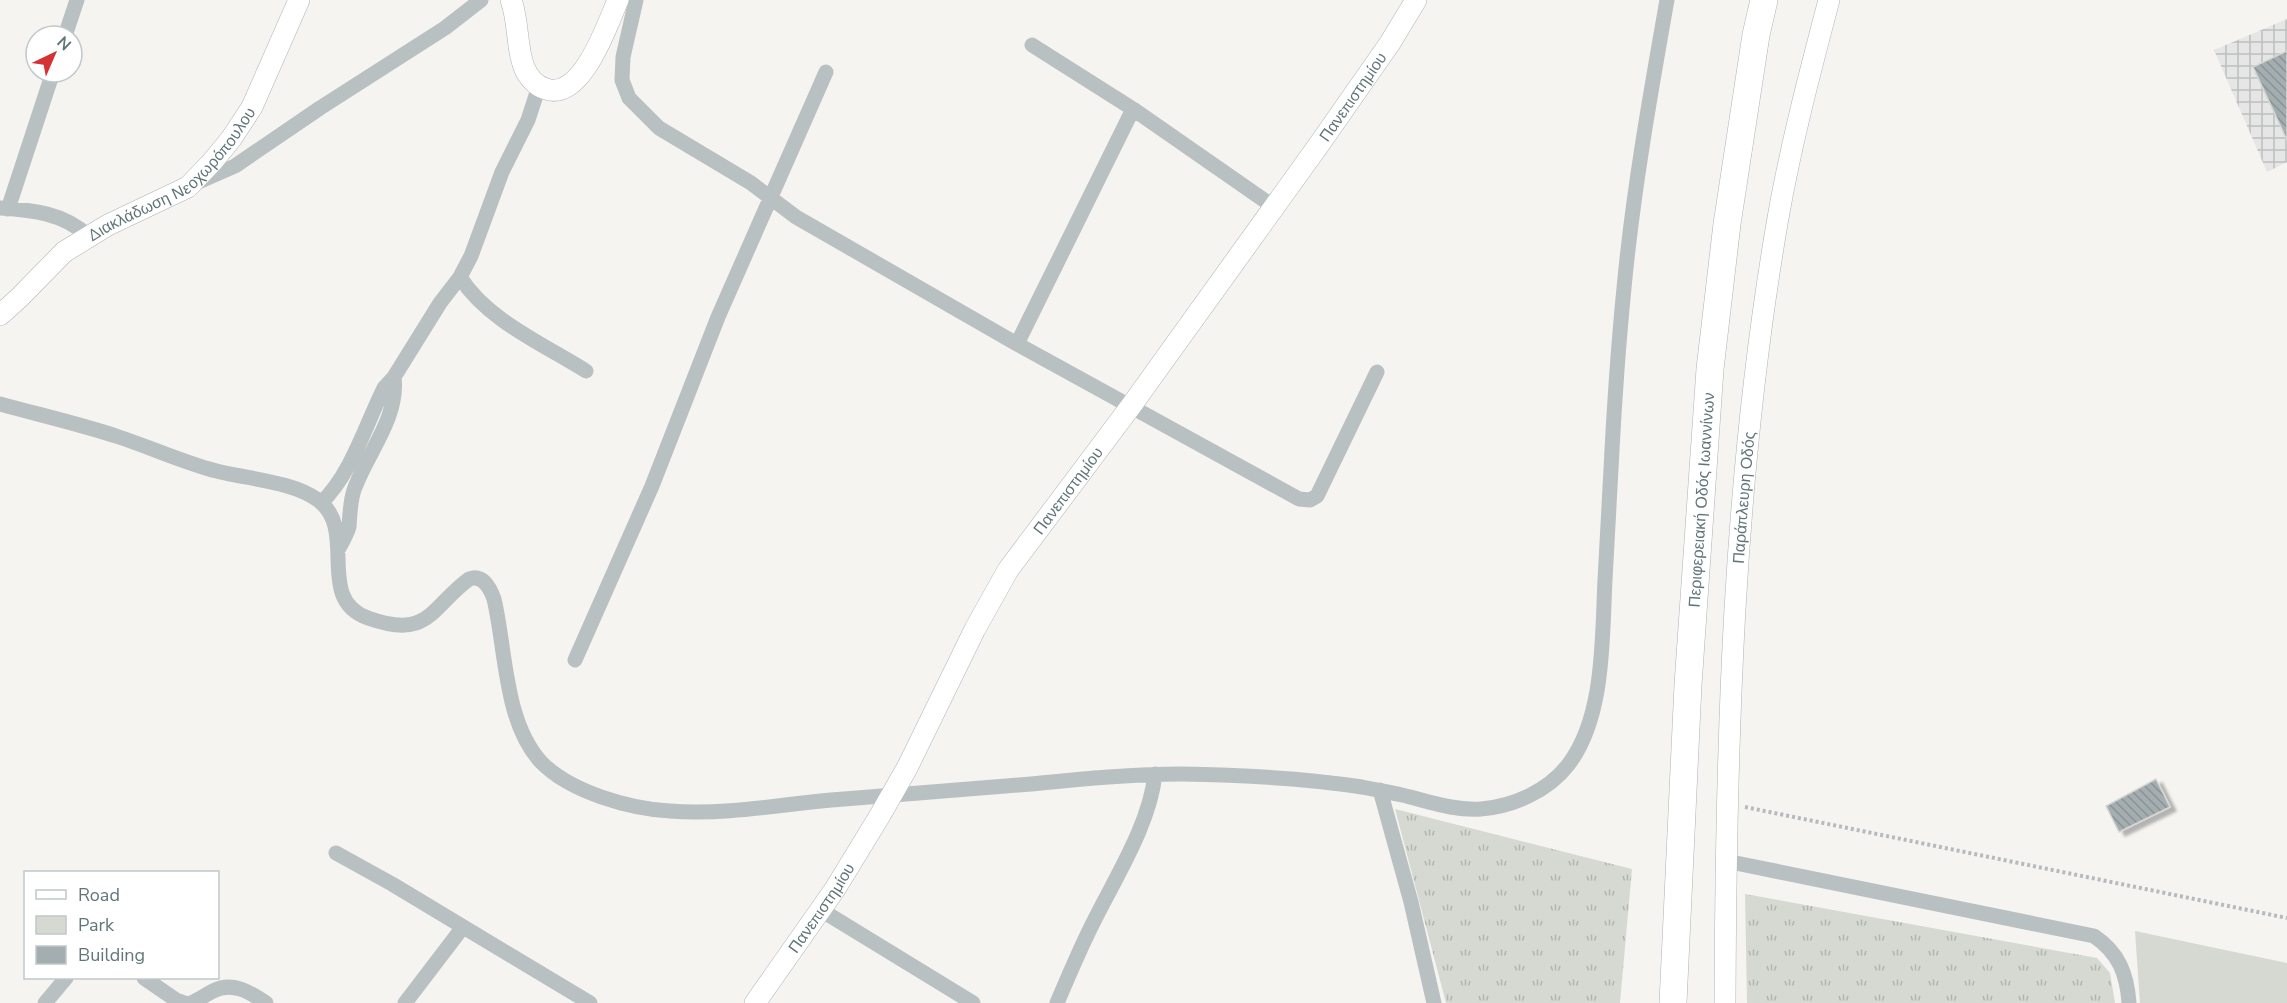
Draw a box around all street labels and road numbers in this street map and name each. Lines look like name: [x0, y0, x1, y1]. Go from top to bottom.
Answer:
street label: Πανεπιστημίου: [1314, 48, 1392, 146]
street label: Διακλάδωση Νεοχωρόπουλου: [84, 103, 261, 247]
street label: Περιφερειακή Οδός Ιωαννίνων: [1683, 392, 1720, 608]
street label: Παράπλευρη Οδός: [1728, 430, 1761, 564]
street label: Πανεπιστημίου: [1028, 443, 1109, 539]
street label: Πανεπιστημίου: [784, 859, 860, 958]

